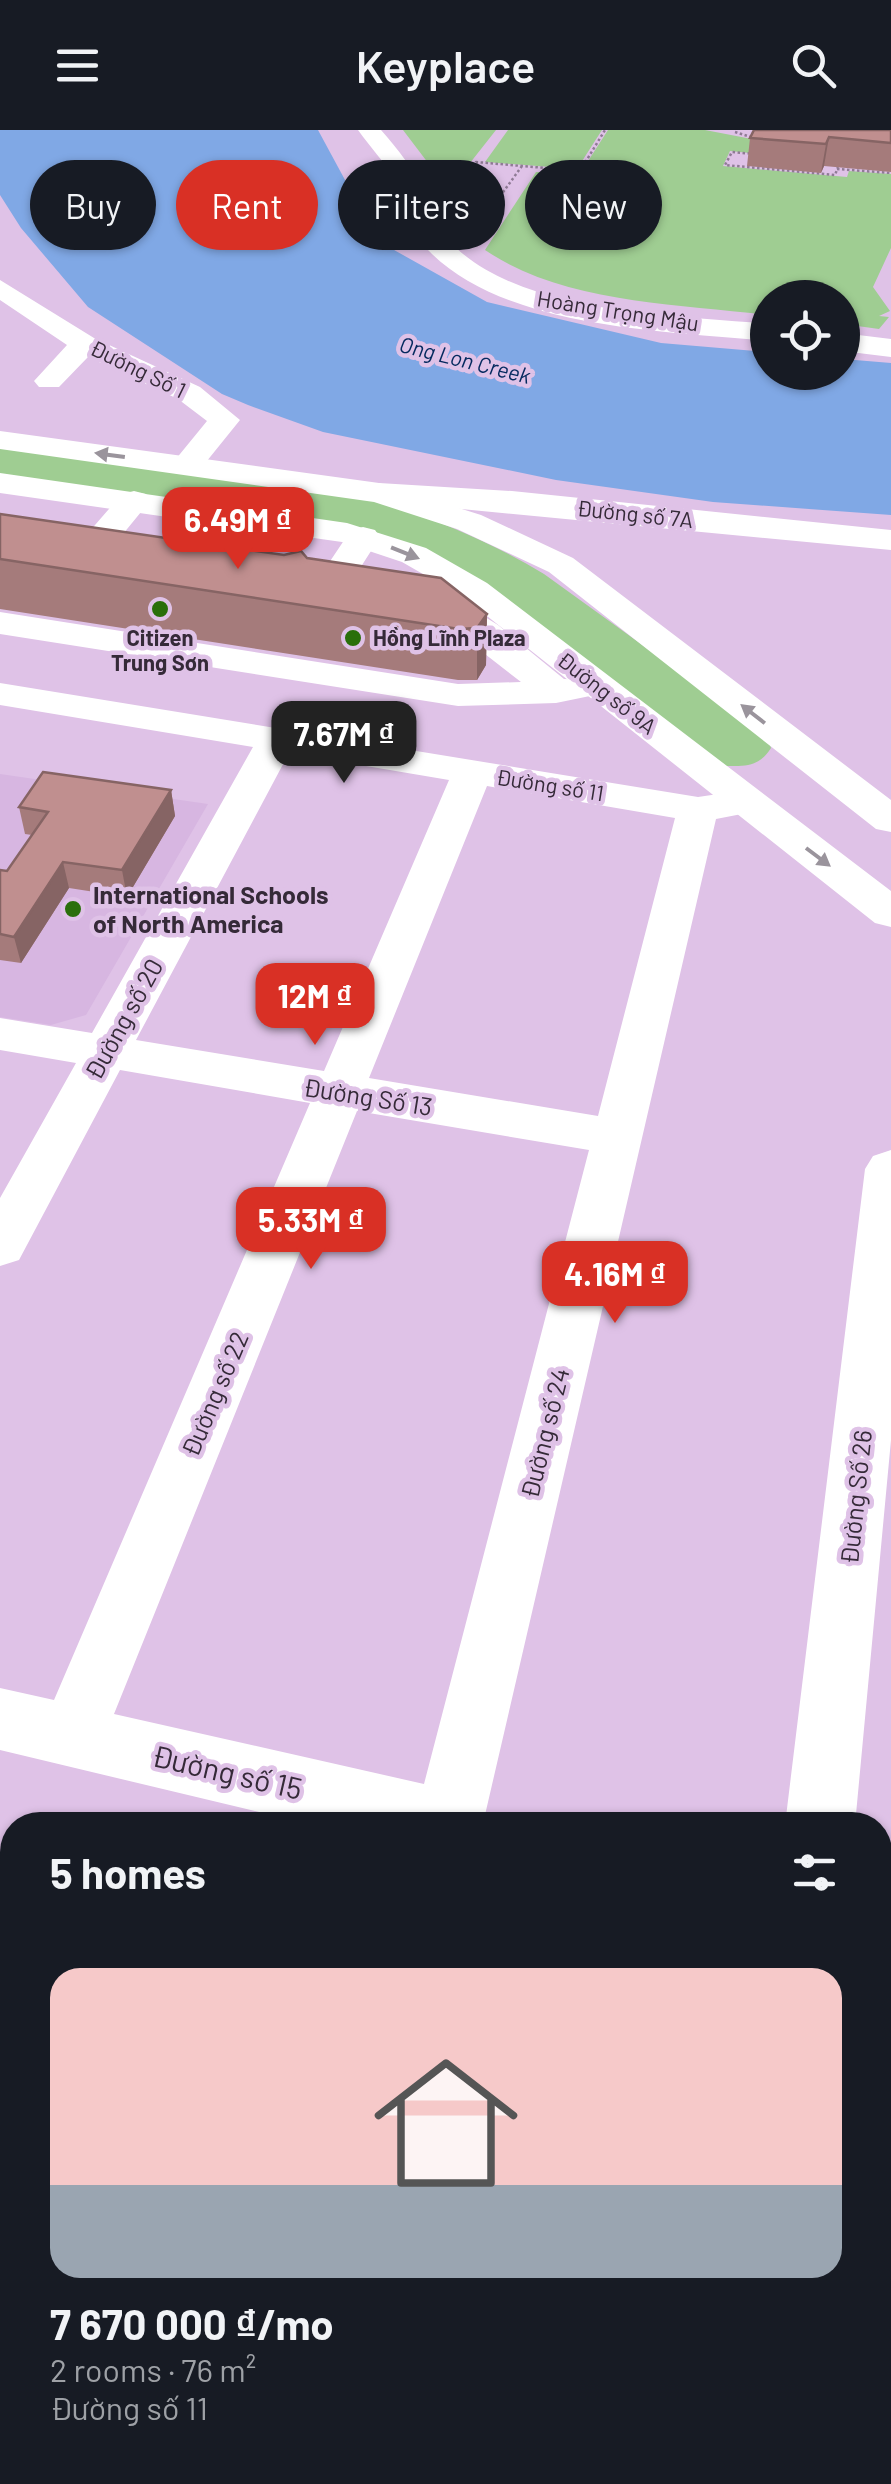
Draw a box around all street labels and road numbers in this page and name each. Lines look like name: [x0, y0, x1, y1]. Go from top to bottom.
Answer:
street label: Hoàng Trọng Mậu: [535, 284, 701, 336]
street label: Đường Số 1: [86, 334, 190, 402]
street label: Đường số 7A: [576, 494, 695, 532]
street label: Đường số 9A: [553, 646, 662, 739]
street label: Đường số 11: [494, 763, 606, 805]
street label: Đường số 20: [78, 953, 169, 1084]
street label: Đường Số 13: [302, 1071, 435, 1121]
street label: Đường số 22: [174, 1327, 254, 1461]
street label: Đường số 24: [513, 1365, 575, 1501]
street label: Đường Số 26: [833, 1428, 877, 1565]
street label: Đường số 15: [149, 1736, 306, 1806]

